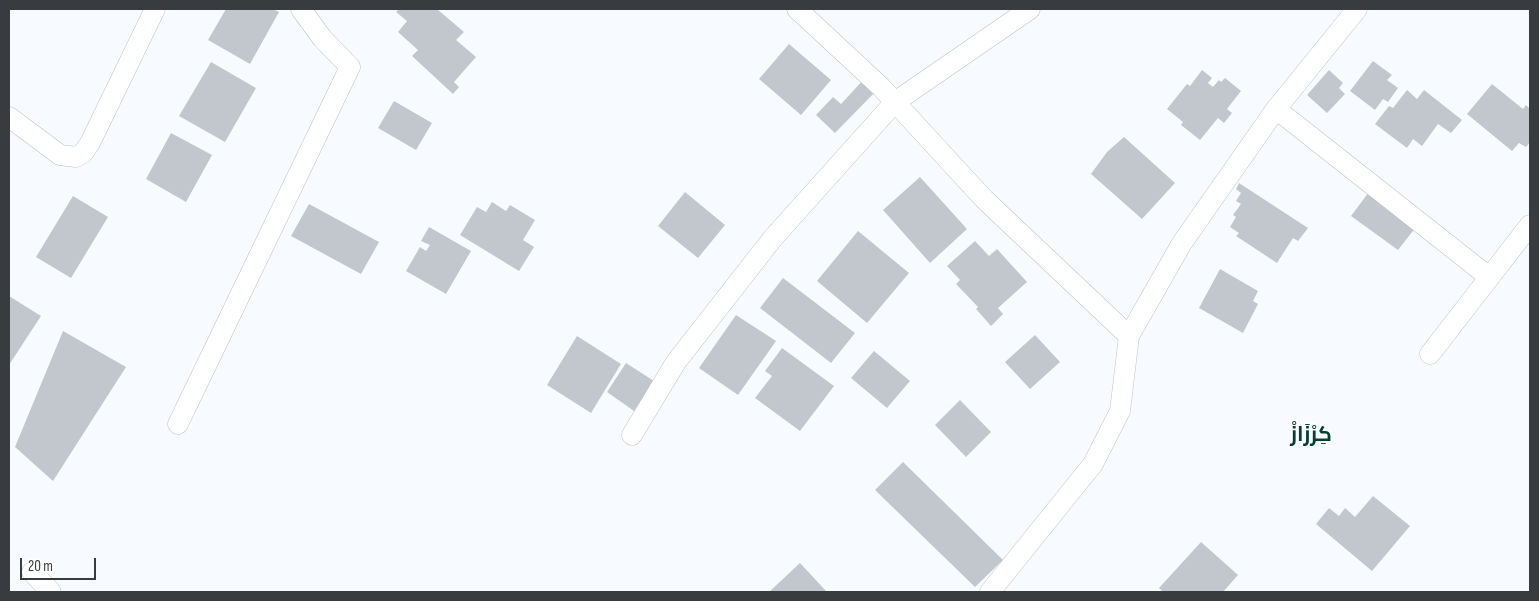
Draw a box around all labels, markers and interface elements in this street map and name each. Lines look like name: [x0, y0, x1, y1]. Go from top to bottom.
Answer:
district label: كِرْزَازْ: [1290, 423, 1332, 449]
scale bar: [22, 548, 99, 580]
text: 20 m: [28, 557, 53, 576]

